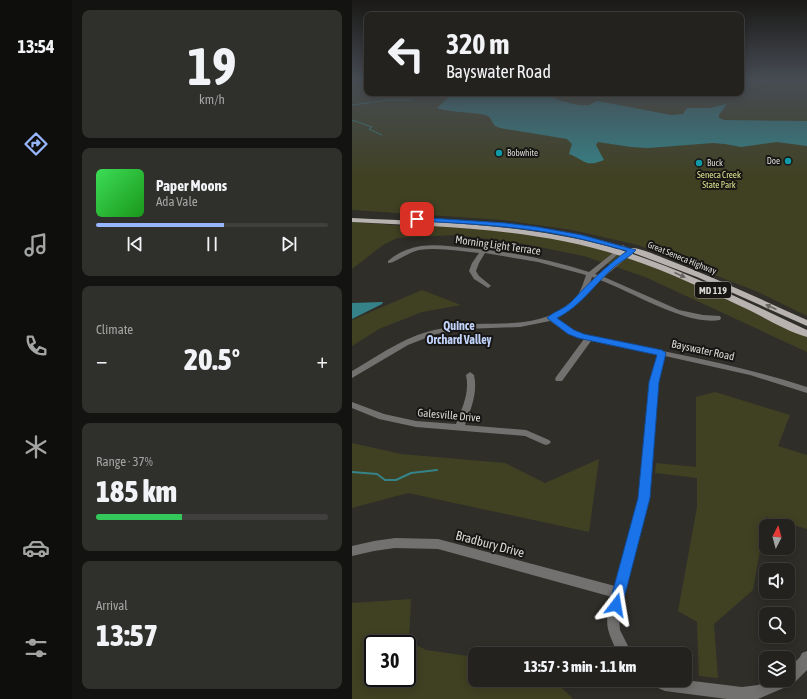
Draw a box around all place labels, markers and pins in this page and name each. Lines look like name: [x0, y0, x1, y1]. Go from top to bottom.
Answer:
marker: Bobwhite: [494, 148, 504, 158]
place label: Bobwhite: [507, 148, 538, 158]
place label: Doe: [767, 156, 780, 166]
marker: Doe: [783, 156, 793, 166]
marker: Buck: [694, 158, 704, 168]
place label: Buck: [707, 158, 723, 168]
pin: [400, 202, 434, 236]

